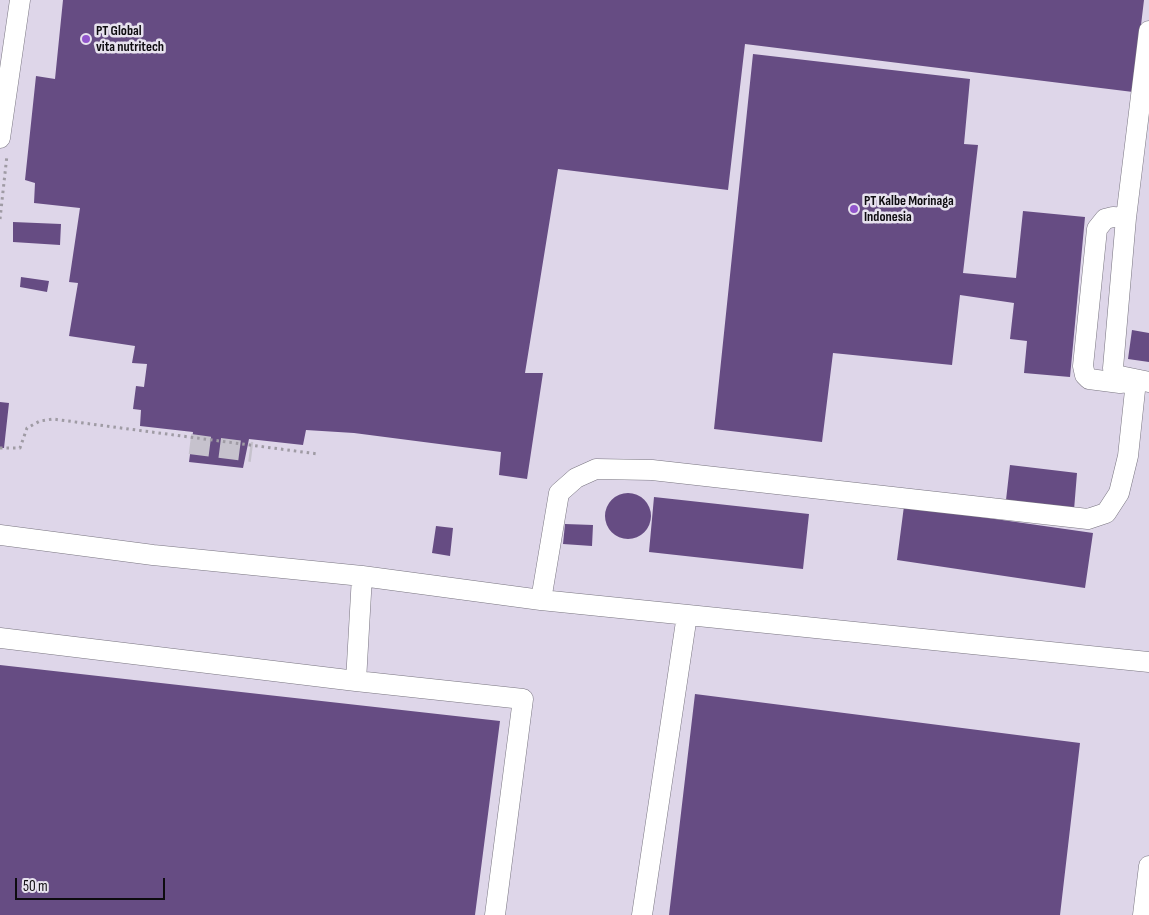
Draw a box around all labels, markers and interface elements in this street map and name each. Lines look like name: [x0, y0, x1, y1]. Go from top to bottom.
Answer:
place label: PT Global vita nutritech: [96, 23, 164, 56]
marker: PT Global vita nutritech: [80, 33, 92, 45]
place label: PT Kalbe Morinaga Indonesia: [864, 193, 954, 226]
marker: PT Kalbe Morinaga Indonesia: [848, 203, 860, 215]
scale bar: [18, 868, 168, 900]
text: 50 m: [23, 877, 48, 896]

